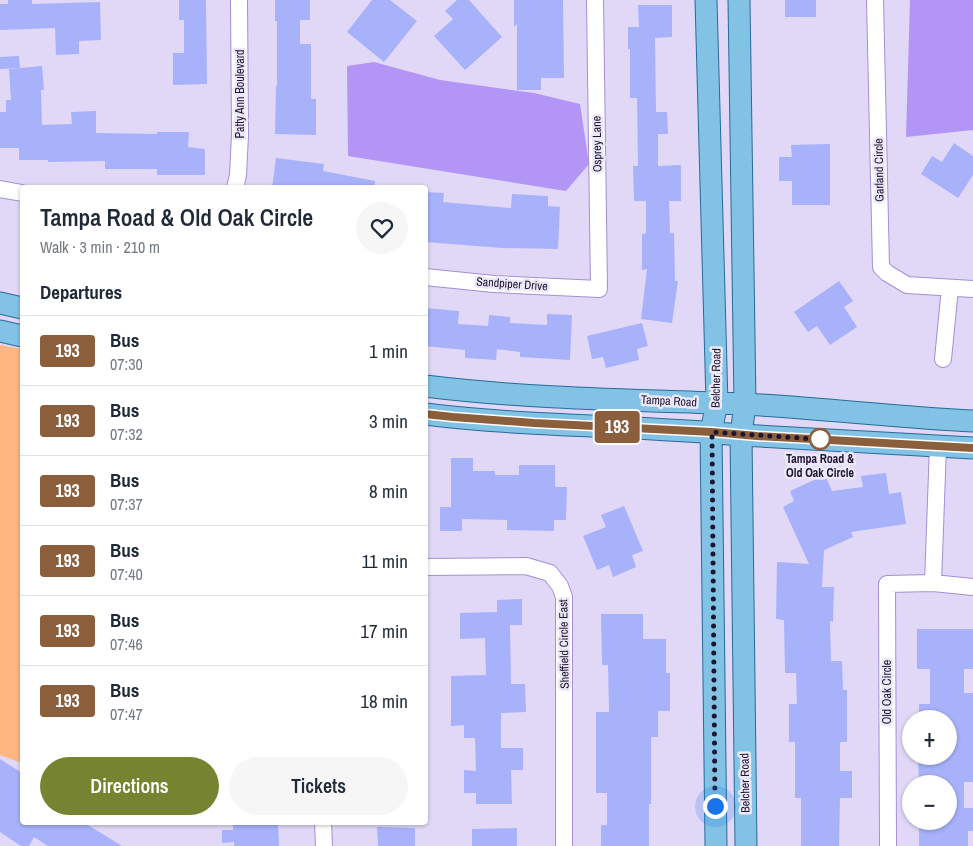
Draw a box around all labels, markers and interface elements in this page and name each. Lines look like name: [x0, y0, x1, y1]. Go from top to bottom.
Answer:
street label: Patty Ann Boulevard: [232, 49, 248, 139]
street label: Osprey Lane: [589, 116, 605, 172]
street label: Garland Circle: [870, 138, 888, 202]
text: Tampa Road & Old Oak Circle: [40, 201, 313, 233]
button: heart: [356, 202, 408, 254]
text: Walk · 3 min · 210 m: [40, 236, 160, 258]
street label: Sandpiper Drive: [476, 274, 548, 294]
text: Departures: [40, 279, 122, 305]
text: Bus: [110, 327, 139, 353]
text: 193: [55, 338, 80, 363]
text: 1 min: [369, 338, 408, 364]
street label: Belcher Road: [707, 348, 725, 408]
text: 07:30: [110, 353, 143, 375]
street label: Tampa Road: [641, 392, 697, 410]
text: Bus: [110, 397, 139, 423]
text: 193: [55, 408, 80, 433]
text: 3 min: [369, 408, 408, 434]
line badge: 193: [588, 411, 646, 443]
text: 193: [605, 414, 629, 439]
text: 07:32: [110, 423, 143, 445]
marker: Tampa Road & Old Oak Circle: [809, 428, 831, 450]
place label: Tampa Road & Old Oak Circle: [786, 451, 854, 481]
text: Bus: [110, 467, 139, 493]
text: 193: [55, 478, 80, 503]
text: 8 min: [369, 478, 408, 504]
text: 07:37: [110, 493, 143, 515]
text: Bus: [110, 537, 139, 563]
text: 193: [55, 548, 80, 573]
text: 11 min: [362, 548, 408, 574]
text: 07:40: [110, 563, 143, 585]
street label: Sheffield Circle East: [555, 599, 573, 689]
text: Bus: [110, 607, 139, 633]
text: 193: [55, 618, 80, 643]
text: 17 min: [360, 618, 408, 644]
text: 07:46: [110, 633, 143, 655]
street label: Old Oak Circle: [879, 660, 895, 724]
text: Bus: [110, 677, 139, 703]
text: 193: [55, 688, 80, 713]
text: 18 min: [360, 688, 408, 714]
text: 07:47: [110, 703, 143, 725]
map controls: [902, 710, 957, 830]
button: +: [902, 710, 957, 765]
street label: Belcher Road: [736, 753, 754, 813]
button: Directions: [40, 757, 219, 815]
button: Tickets: [229, 757, 408, 815]
button: −: [902, 775, 957, 830]
your location: [703, 794, 728, 819]

